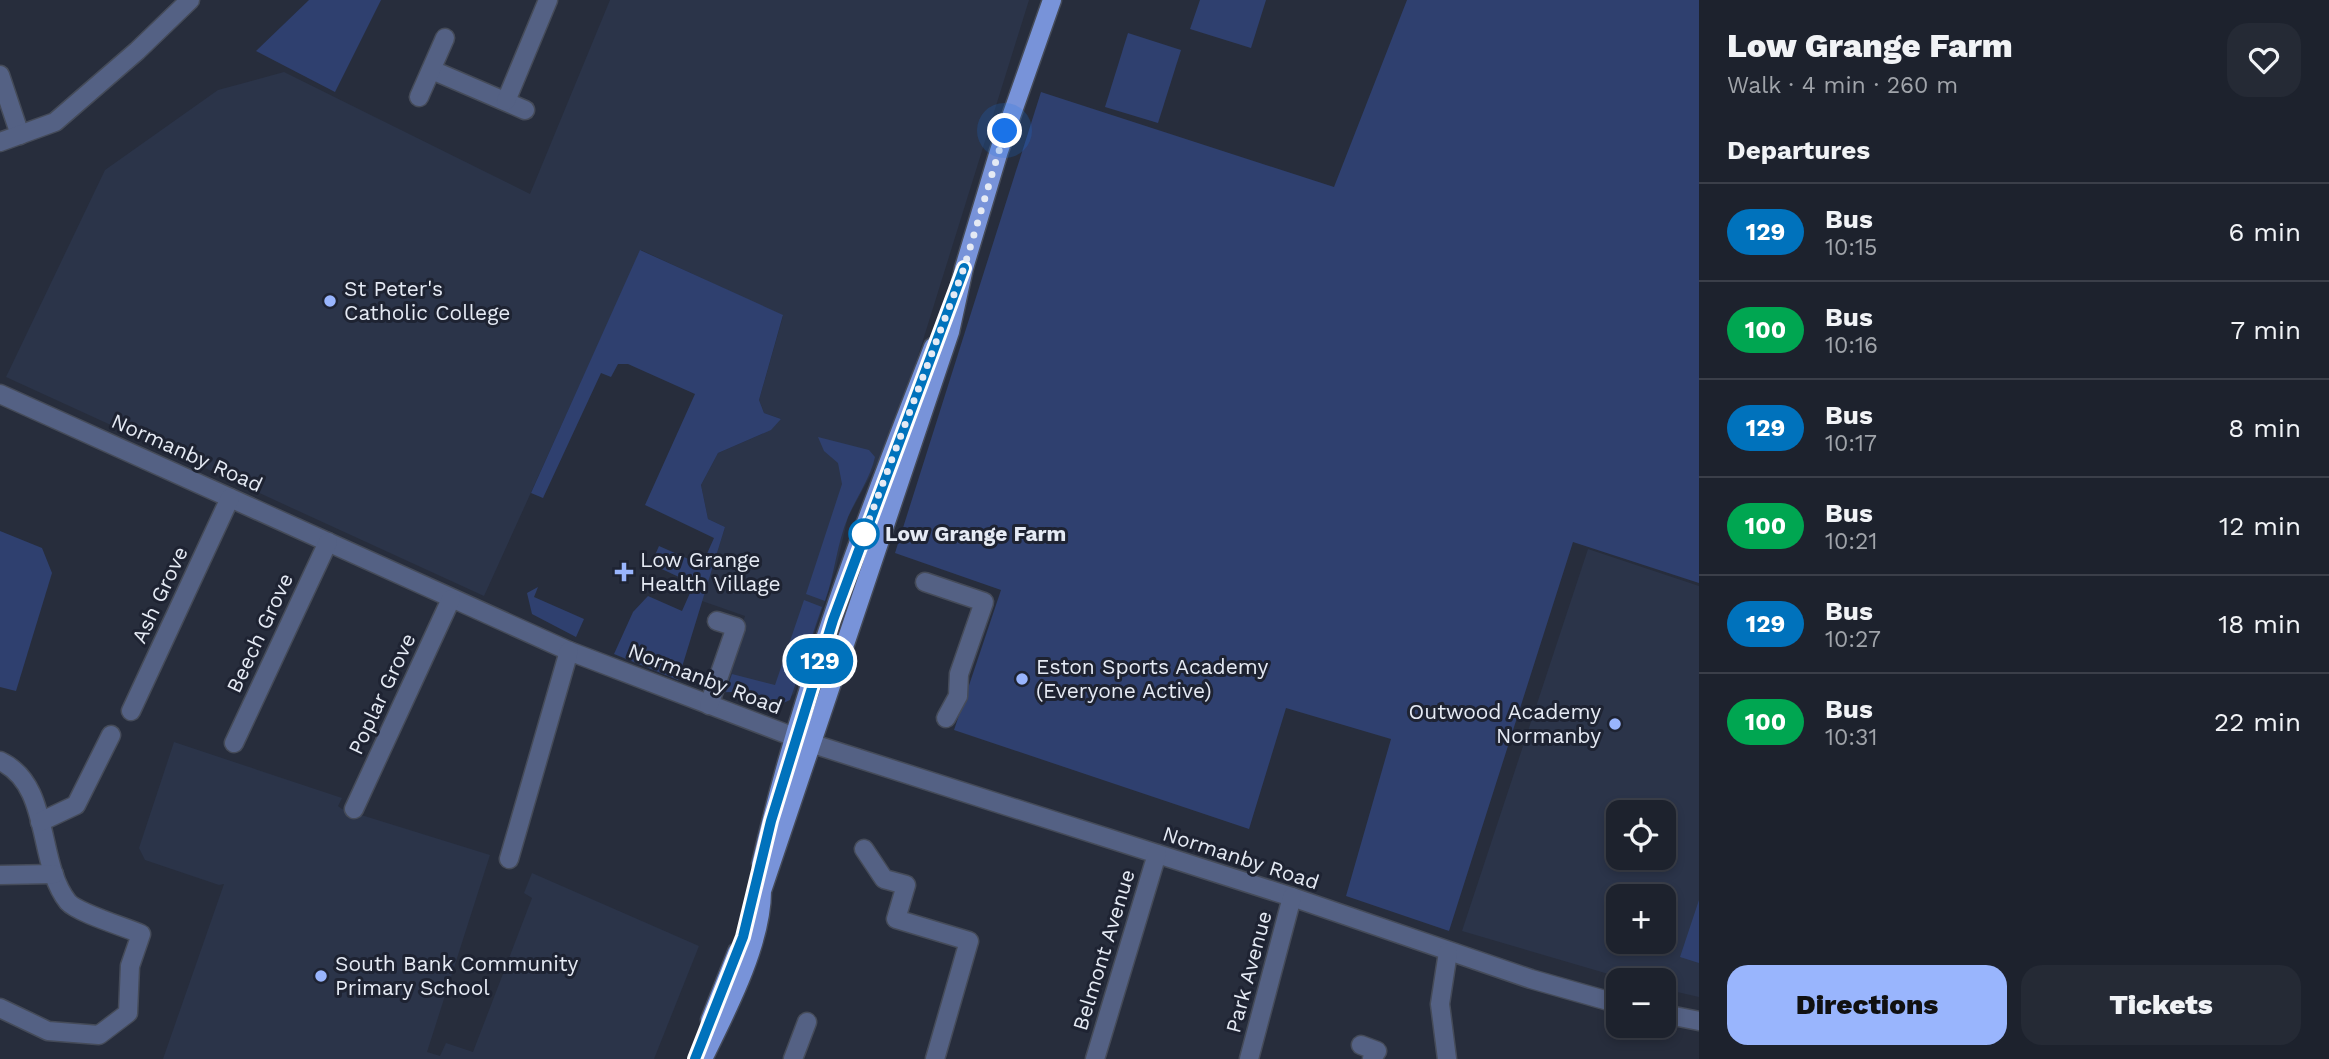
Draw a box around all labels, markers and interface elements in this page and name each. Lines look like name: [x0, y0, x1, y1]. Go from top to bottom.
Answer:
button: heart: [2227, 23, 2301, 97]
text: Low Grange Farm: [1727, 26, 2013, 65]
text: Walk · 4 min · 260 m: [1727, 72, 1958, 99]
your location: [987, 113, 1022, 148]
text: Departures: [1727, 135, 1870, 165]
text: Bus: [1825, 204, 1873, 234]
text: 6 min: [2229, 217, 2301, 247]
text: 129: [1746, 218, 1785, 246]
text: 10:15: [1825, 234, 1877, 261]
place label: St Peter's Catholic College: [344, 276, 510, 325]
marker: St Peter's Catholic College: [322, 293, 338, 309]
text: Bus: [1825, 302, 1873, 332]
text: 7 min: [2231, 315, 2301, 345]
text: 100: [1745, 316, 1786, 344]
text: 10:16: [1825, 332, 1878, 359]
text: Bus: [1825, 400, 1873, 430]
street label: Normanby Road: [108, 408, 267, 497]
text: 8 min: [2228, 413, 2301, 443]
text: 129: [1746, 414, 1785, 442]
text: 10:17: [1825, 430, 1877, 457]
text: Bus: [1825, 498, 1873, 528]
text: 12 min: [2219, 511, 2301, 541]
text: 100: [1745, 512, 1786, 540]
marker: Low Grange Farm: [849, 519, 879, 549]
place label: Low Grange Farm: [885, 521, 1066, 546]
text: 10:21: [1825, 528, 1877, 555]
street label: Ash Grove: [126, 542, 193, 647]
place label: Low Grange Health Village: [640, 547, 781, 596]
marker: Low Grange Health Village: [614, 562, 634, 582]
street label: Beech Grove: [221, 569, 298, 697]
text: Bus: [1825, 596, 1873, 626]
text: 18 min: [2218, 609, 2301, 639]
text: 129: [1746, 610, 1785, 638]
text: 10:27: [1825, 626, 1881, 653]
street label: Poplar Grove: [343, 629, 421, 758]
street label: Normanby Road: [625, 638, 786, 719]
line badge: 129: [780, 638, 860, 684]
text: 129: [800, 647, 840, 675]
place label: Eston Sports Academy (Everyone Active): [1036, 654, 1269, 703]
marker: Eston Sports Academy (Everyone Active): [1014, 671, 1030, 687]
text: Bus: [1825, 694, 1873, 724]
place label: Outwood Academy Normanby: [1408, 699, 1601, 748]
text: 22 min: [2214, 707, 2301, 737]
text: 100: [1745, 708, 1786, 736]
marker: Outwood Academy Normanby: [1607, 716, 1623, 732]
text: 10:31: [1825, 724, 1877, 751]
map controls: [1606, 800, 1676, 1038]
button: locate: [1606, 800, 1676, 870]
street label: Normanby Road: [1160, 820, 1322, 895]
street label: Belmont Avenue: [1067, 866, 1140, 1033]
button: +: [1606, 884, 1676, 954]
street label: Park Avenue: [1220, 908, 1277, 1036]
place label: South Bank Community Primary School: [335, 951, 579, 1000]
button: Directions: [1727, 965, 2007, 1045]
button: Tickets: [2021, 965, 2301, 1045]
marker: South Bank Community Primary School: [313, 968, 329, 984]
button: −: [1606, 968, 1676, 1038]

